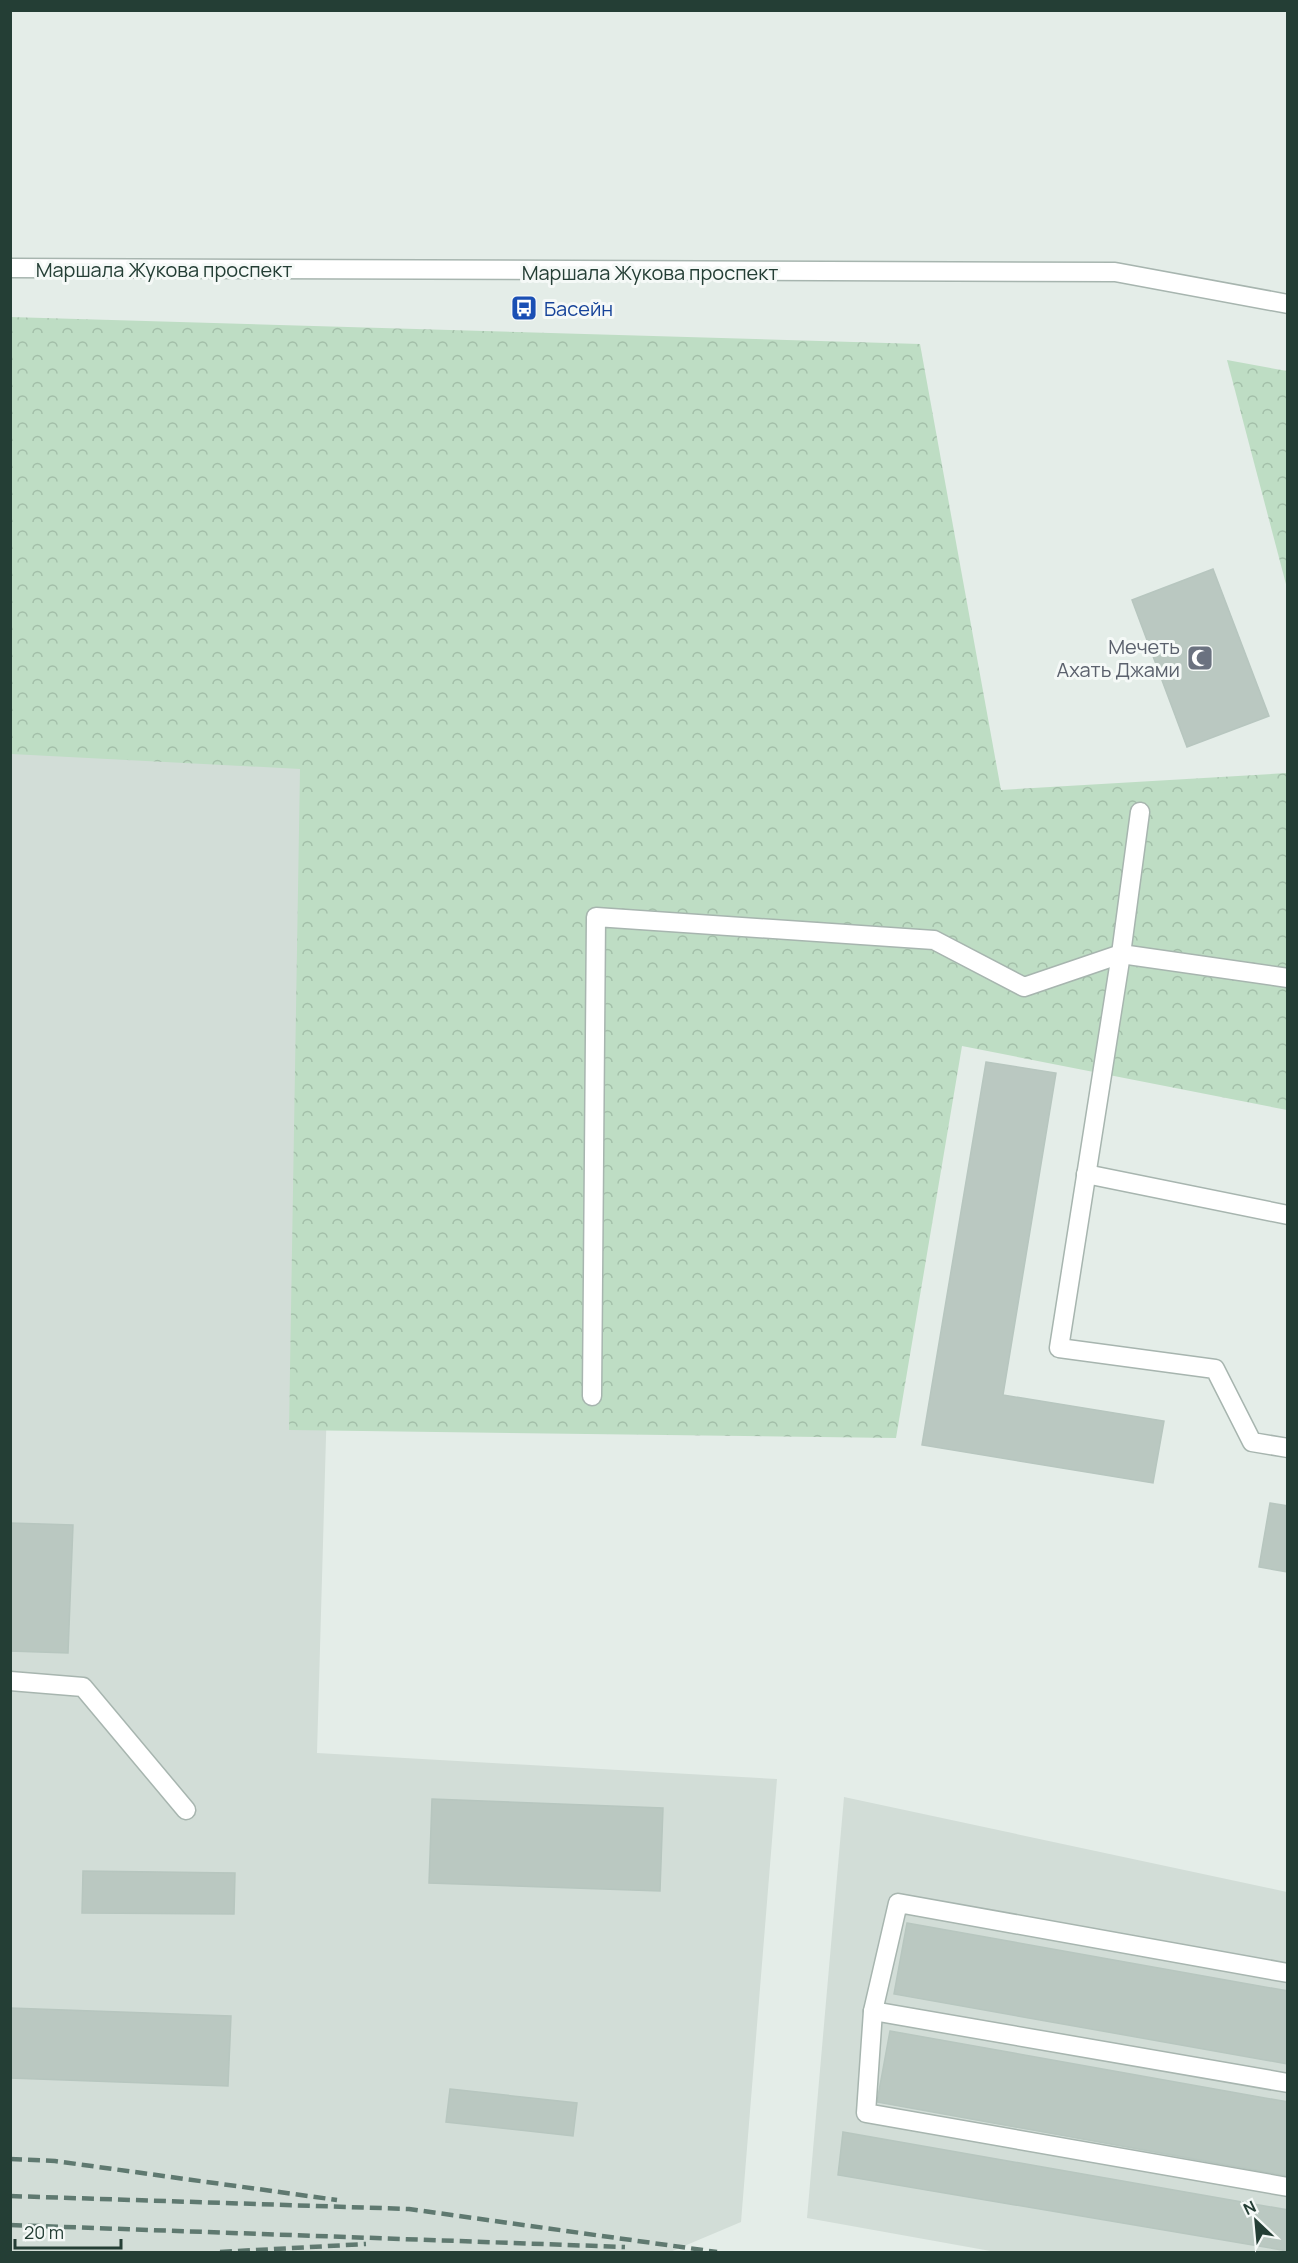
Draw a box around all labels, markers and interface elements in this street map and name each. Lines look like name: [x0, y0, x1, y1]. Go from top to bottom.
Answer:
street label: Маршала Жукова проспект: [36, 256, 292, 283]
street label: Маршала Жукова проспект: [522, 259, 778, 286]
bus stop icon: Басейн: [509, 293, 539, 323]
place label: Басейн: [544, 295, 613, 322]
place label: Мечеть Ахать Джами: [1057, 633, 1180, 683]
mosque icon: Мечеть Ахать Джами: [1185, 643, 1215, 673]
north arrow: [1226, 2191, 1286, 2251]
text: N: [1239, 2195, 1259, 2220]
scale bar: [15, 2212, 122, 2250]
text: 20 m: [24, 2220, 64, 2244]

